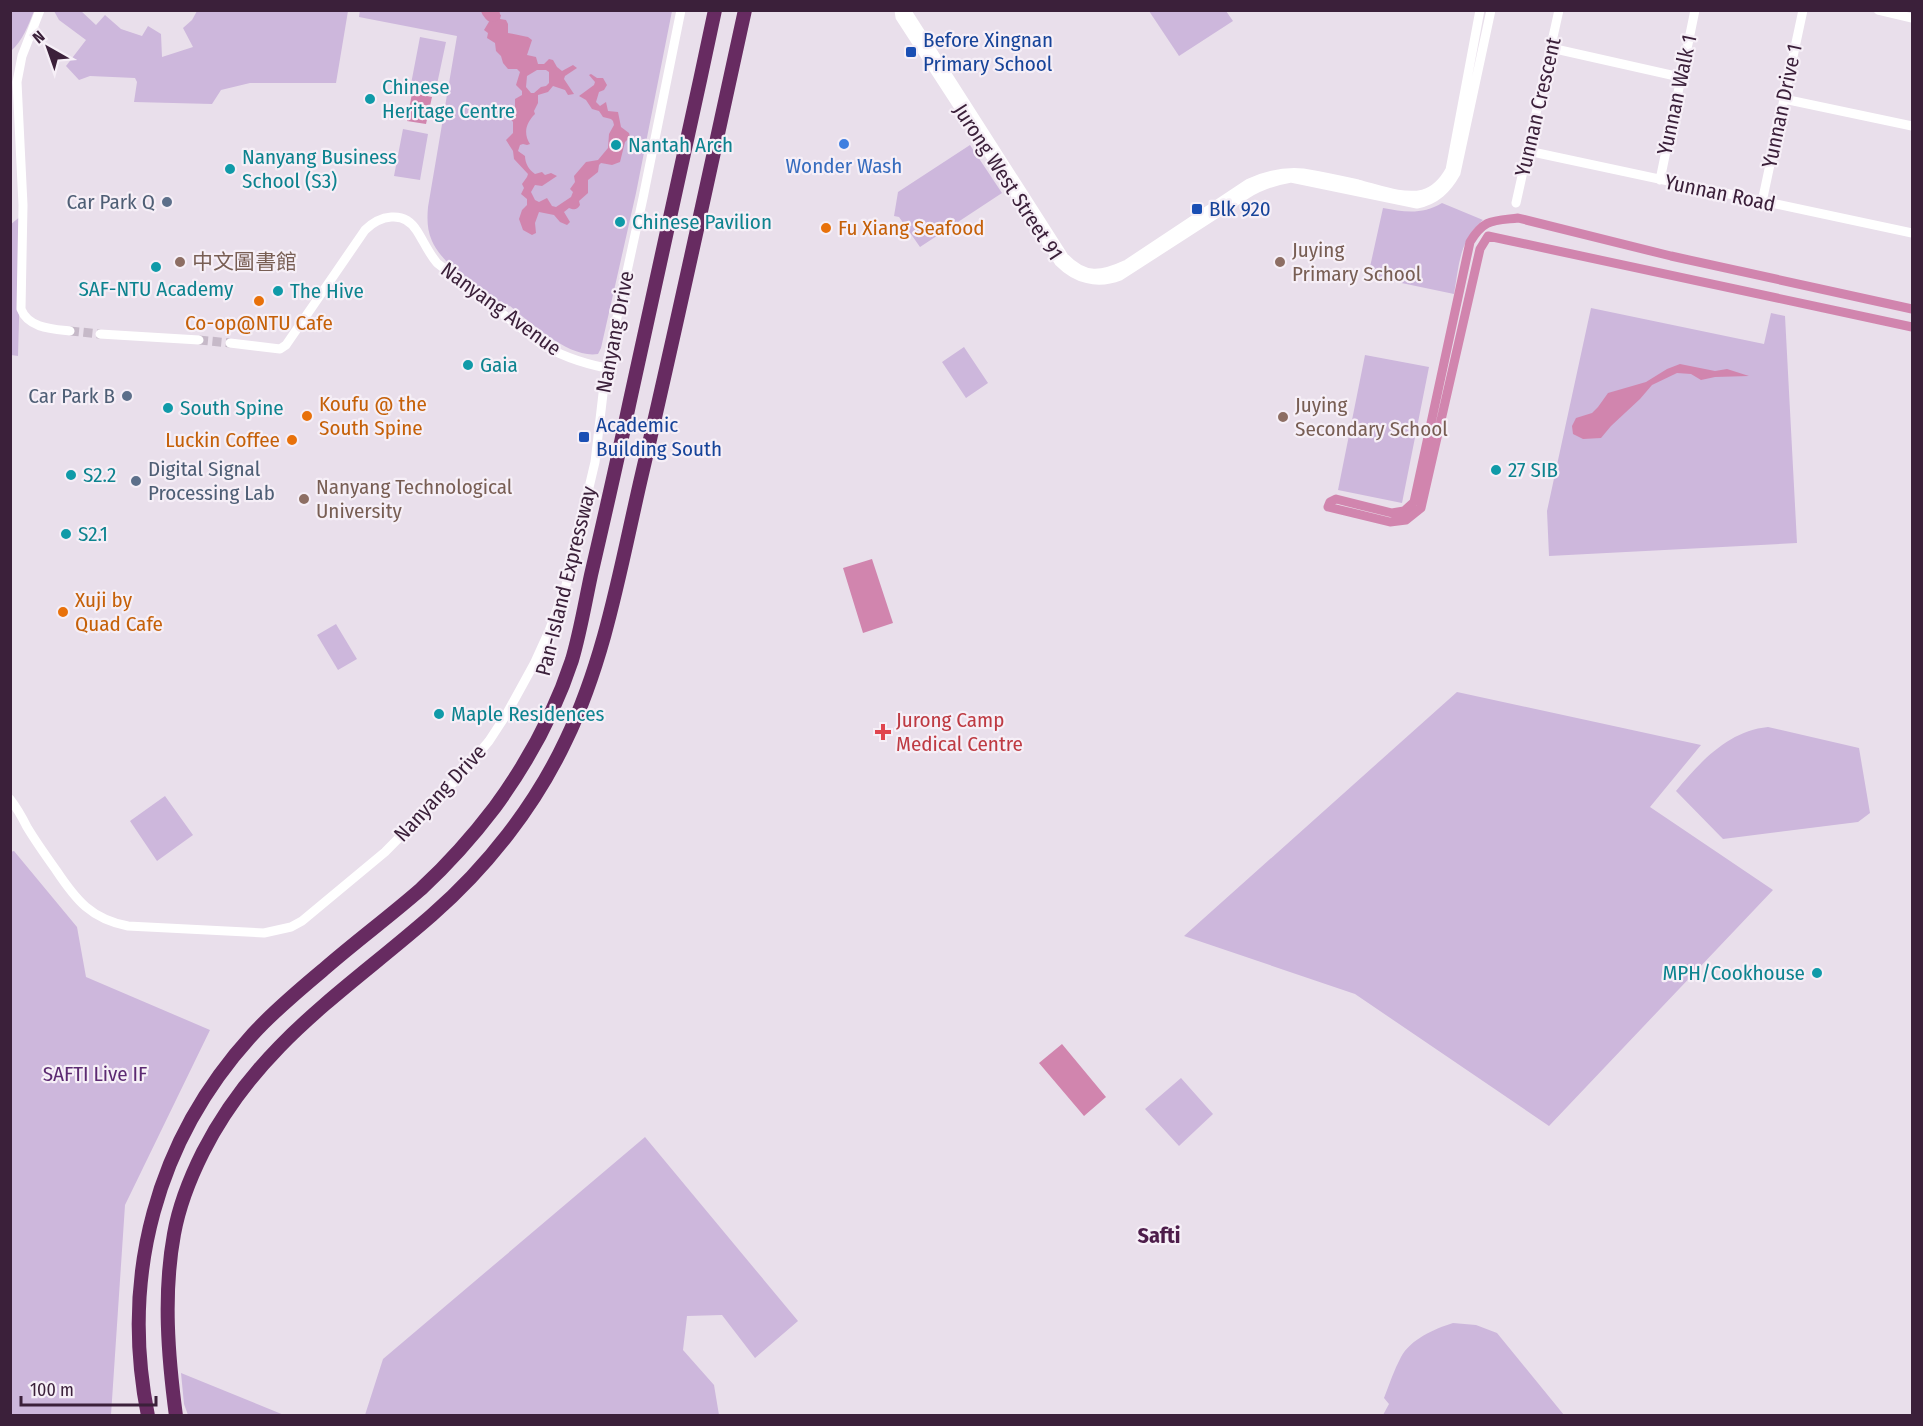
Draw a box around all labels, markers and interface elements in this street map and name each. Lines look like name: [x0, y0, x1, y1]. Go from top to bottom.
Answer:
north arrow: [18, 18, 78, 78]
text: N: [29, 27, 48, 47]
place label: Before Xingnan Primary School: [923, 27, 1053, 77]
street label: Yunnan Walk 1: [1652, 32, 1702, 158]
street label: Yunnan Crescent: [1509, 35, 1567, 179]
street label: Yunnan Drive 1: [1756, 41, 1808, 171]
marker: Before Xingnan Primary School: [904, 45, 918, 59]
place label: Chinese Heritage Centre: [382, 74, 515, 124]
marker: Chinese Heritage Centre: [363, 92, 377, 106]
street label: Jurong West Street 91: [948, 99, 1068, 265]
place label: Nantah Arch: [628, 132, 733, 158]
marker: Wonder Wash: [837, 137, 851, 151]
marker: Nantah Arch: [609, 138, 623, 152]
place label: Nanyang Business School (S3): [242, 144, 397, 194]
place label: Wonder Wash: [786, 153, 902, 179]
marker: Nanyang Business School (S3): [223, 162, 237, 176]
street label: Yunnan Road: [1662, 169, 1778, 217]
place label: Car Park Q: [67, 189, 155, 215]
marker: Car Park Q: [160, 195, 174, 209]
place label: Blk 920: [1209, 196, 1271, 222]
marker: Blk 920: [1190, 202, 1204, 216]
place label: Chinese Pavilion: [632, 209, 772, 235]
marker: Chinese Pavilion: [613, 215, 627, 229]
place label: Fu Xiang Seafood: [838, 215, 985, 241]
marker: Fu Xiang Seafood: [819, 221, 833, 235]
place label: Juying Primary School: [1292, 237, 1422, 287]
place label: 中文圖書館: [192, 249, 297, 275]
marker: 中文圖書館: [173, 255, 187, 269]
marker: Juying Primary School: [1273, 255, 1287, 269]
street label: Nanyang Avenue: [436, 257, 566, 361]
marker: SAF-NTU Academy: [149, 260, 163, 274]
street label: Nanyang Drive: [590, 269, 640, 395]
place label: SAF-NTU Academy: [79, 276, 234, 302]
place label: The Hive: [290, 278, 364, 304]
marker: The Hive: [271, 284, 285, 298]
marker: Co-op@NTU Cafe: [252, 294, 266, 308]
place label: Co-op@NTU Cafe: [185, 310, 333, 336]
place label: Gaia: [480, 352, 518, 378]
marker: Gaia: [461, 358, 475, 372]
place label: Car Park B: [28, 383, 115, 409]
marker: Car Park B: [120, 389, 134, 403]
place label: Koufu @ the South Spine: [319, 391, 427, 441]
place label: Juying Secondary School: [1295, 392, 1448, 442]
place label: South Spine: [180, 395, 284, 421]
marker: South Spine: [161, 401, 175, 415]
marker: Koufu @ the South Spine: [300, 409, 314, 423]
marker: Juying Secondary School: [1276, 410, 1290, 424]
place label: Academic Building South: [596, 412, 722, 462]
place label: Luckin Coffee: [165, 427, 280, 453]
marker: Academic Building South: [577, 430, 591, 444]
marker: Luckin Coffee: [285, 433, 299, 447]
place label: Digital Signal Processing Lab: [148, 456, 275, 506]
place label: 27 SIB: [1508, 457, 1558, 483]
place label: S2.2: [83, 462, 116, 488]
marker: 27 SIB: [1489, 463, 1503, 477]
marker: S2.2: [64, 468, 78, 482]
marker: Digital Signal Processing Lab: [129, 474, 143, 488]
place label: Nanyang Technological University: [316, 474, 513, 524]
street label: Pan-Island Expressway: [530, 483, 602, 678]
marker: Nanyang Technological University: [297, 492, 311, 506]
place label: S2.1: [78, 521, 108, 547]
marker: S2.1: [59, 527, 73, 541]
place label: Xuji by Quad Cafe: [75, 587, 163, 637]
marker: Xuji by Quad Cafe: [56, 605, 70, 619]
place label: Maple Residences: [451, 701, 605, 727]
marker: Maple Residences: [432, 707, 446, 721]
place label: Jurong Camp Medical Centre: [896, 707, 1023, 757]
marker: Jurong Camp Medical Centre: [874, 723, 892, 741]
street label: Nanyang Drive: [388, 739, 492, 847]
place label: MPH/Cookhouse: [1662, 960, 1805, 986]
marker: MPH/Cookhouse: [1810, 966, 1824, 980]
park label: SAFTI Live IF: [43, 1061, 147, 1087]
district label: Safti: [1137, 1222, 1181, 1249]
scale bar: [21, 1369, 156, 1407]
text: 100 m: [30, 1379, 74, 1401]

